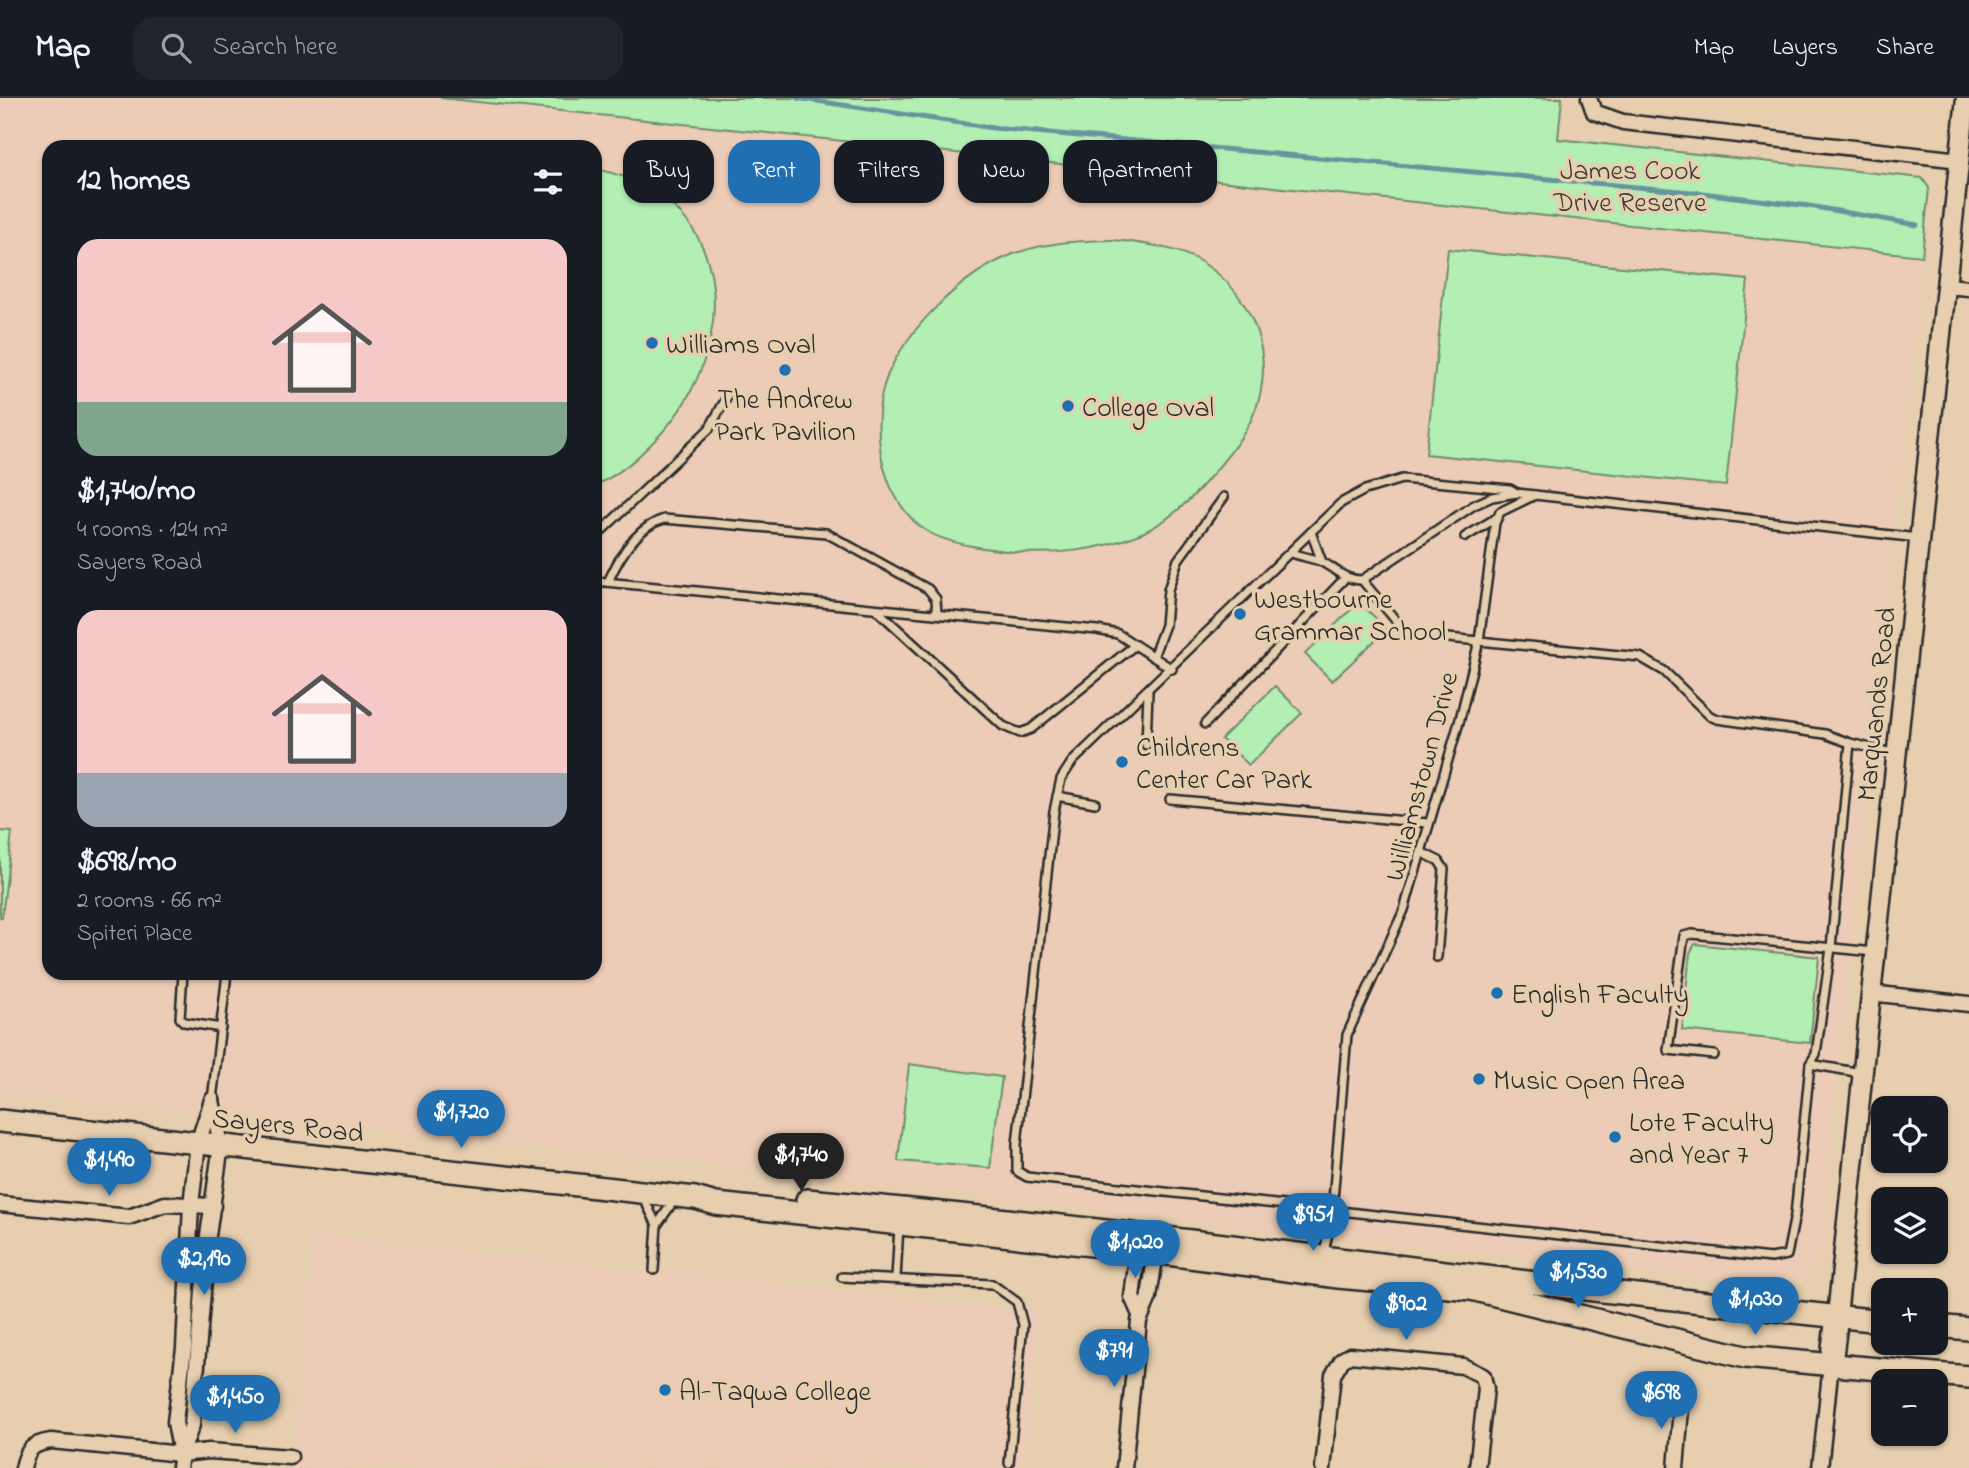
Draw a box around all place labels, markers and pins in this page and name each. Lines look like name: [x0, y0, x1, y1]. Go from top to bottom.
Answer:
place label: Williams Oval: [666, 326, 816, 367]
marker: Williams Oval: [644, 335, 660, 351]
marker: The Andrew Park Pavilion: [777, 362, 793, 378]
place label: The Andrew Park Pavilion: [714, 381, 856, 454]
place label: College Oval: [1082, 389, 1214, 430]
marker: College Oval: [1060, 398, 1076, 414]
place label: Westbourne Grammar School: [1254, 581, 1446, 654]
marker: Westbourne Grammar School: [1232, 606, 1248, 622]
place label: Childrens Center Car Park: [1136, 729, 1313, 802]
marker: Childrens Center Car Park: [1114, 754, 1130, 770]
place label: English Faculty: [1511, 976, 1689, 1017]
marker: English Faculty: [1489, 985, 1505, 1001]
place label: Music Open Area: [1493, 1062, 1685, 1103]
marker: Music Open Area: [1471, 1071, 1487, 1087]
pin: $1,720: [404, 1090, 518, 1150]
place label: Lote Faculty and Year 7: [1629, 1104, 1774, 1177]
marker: Lote Faculty and Year 7: [1607, 1129, 1623, 1145]
pin: $1,740: [744, 1134, 858, 1193]
pin: $1,490: [52, 1138, 166, 1198]
pin: $951: [1272, 1194, 1354, 1253]
pin: $1,020: [1078, 1220, 1192, 1280]
pin: $2,190: [147, 1238, 261, 1297]
pin: $1,530: [1521, 1250, 1635, 1310]
pin: $1,030: [1698, 1278, 1812, 1337]
pin: $902: [1365, 1282, 1447, 1342]
pin: $791: [1073, 1330, 1155, 1389]
pin: $698: [1620, 1372, 1702, 1431]
place label: Al-Taqwa College: [679, 1373, 871, 1414]
pin: $1,450: [178, 1376, 292, 1435]
marker: Al-Taqwa College: [657, 1382, 673, 1398]

